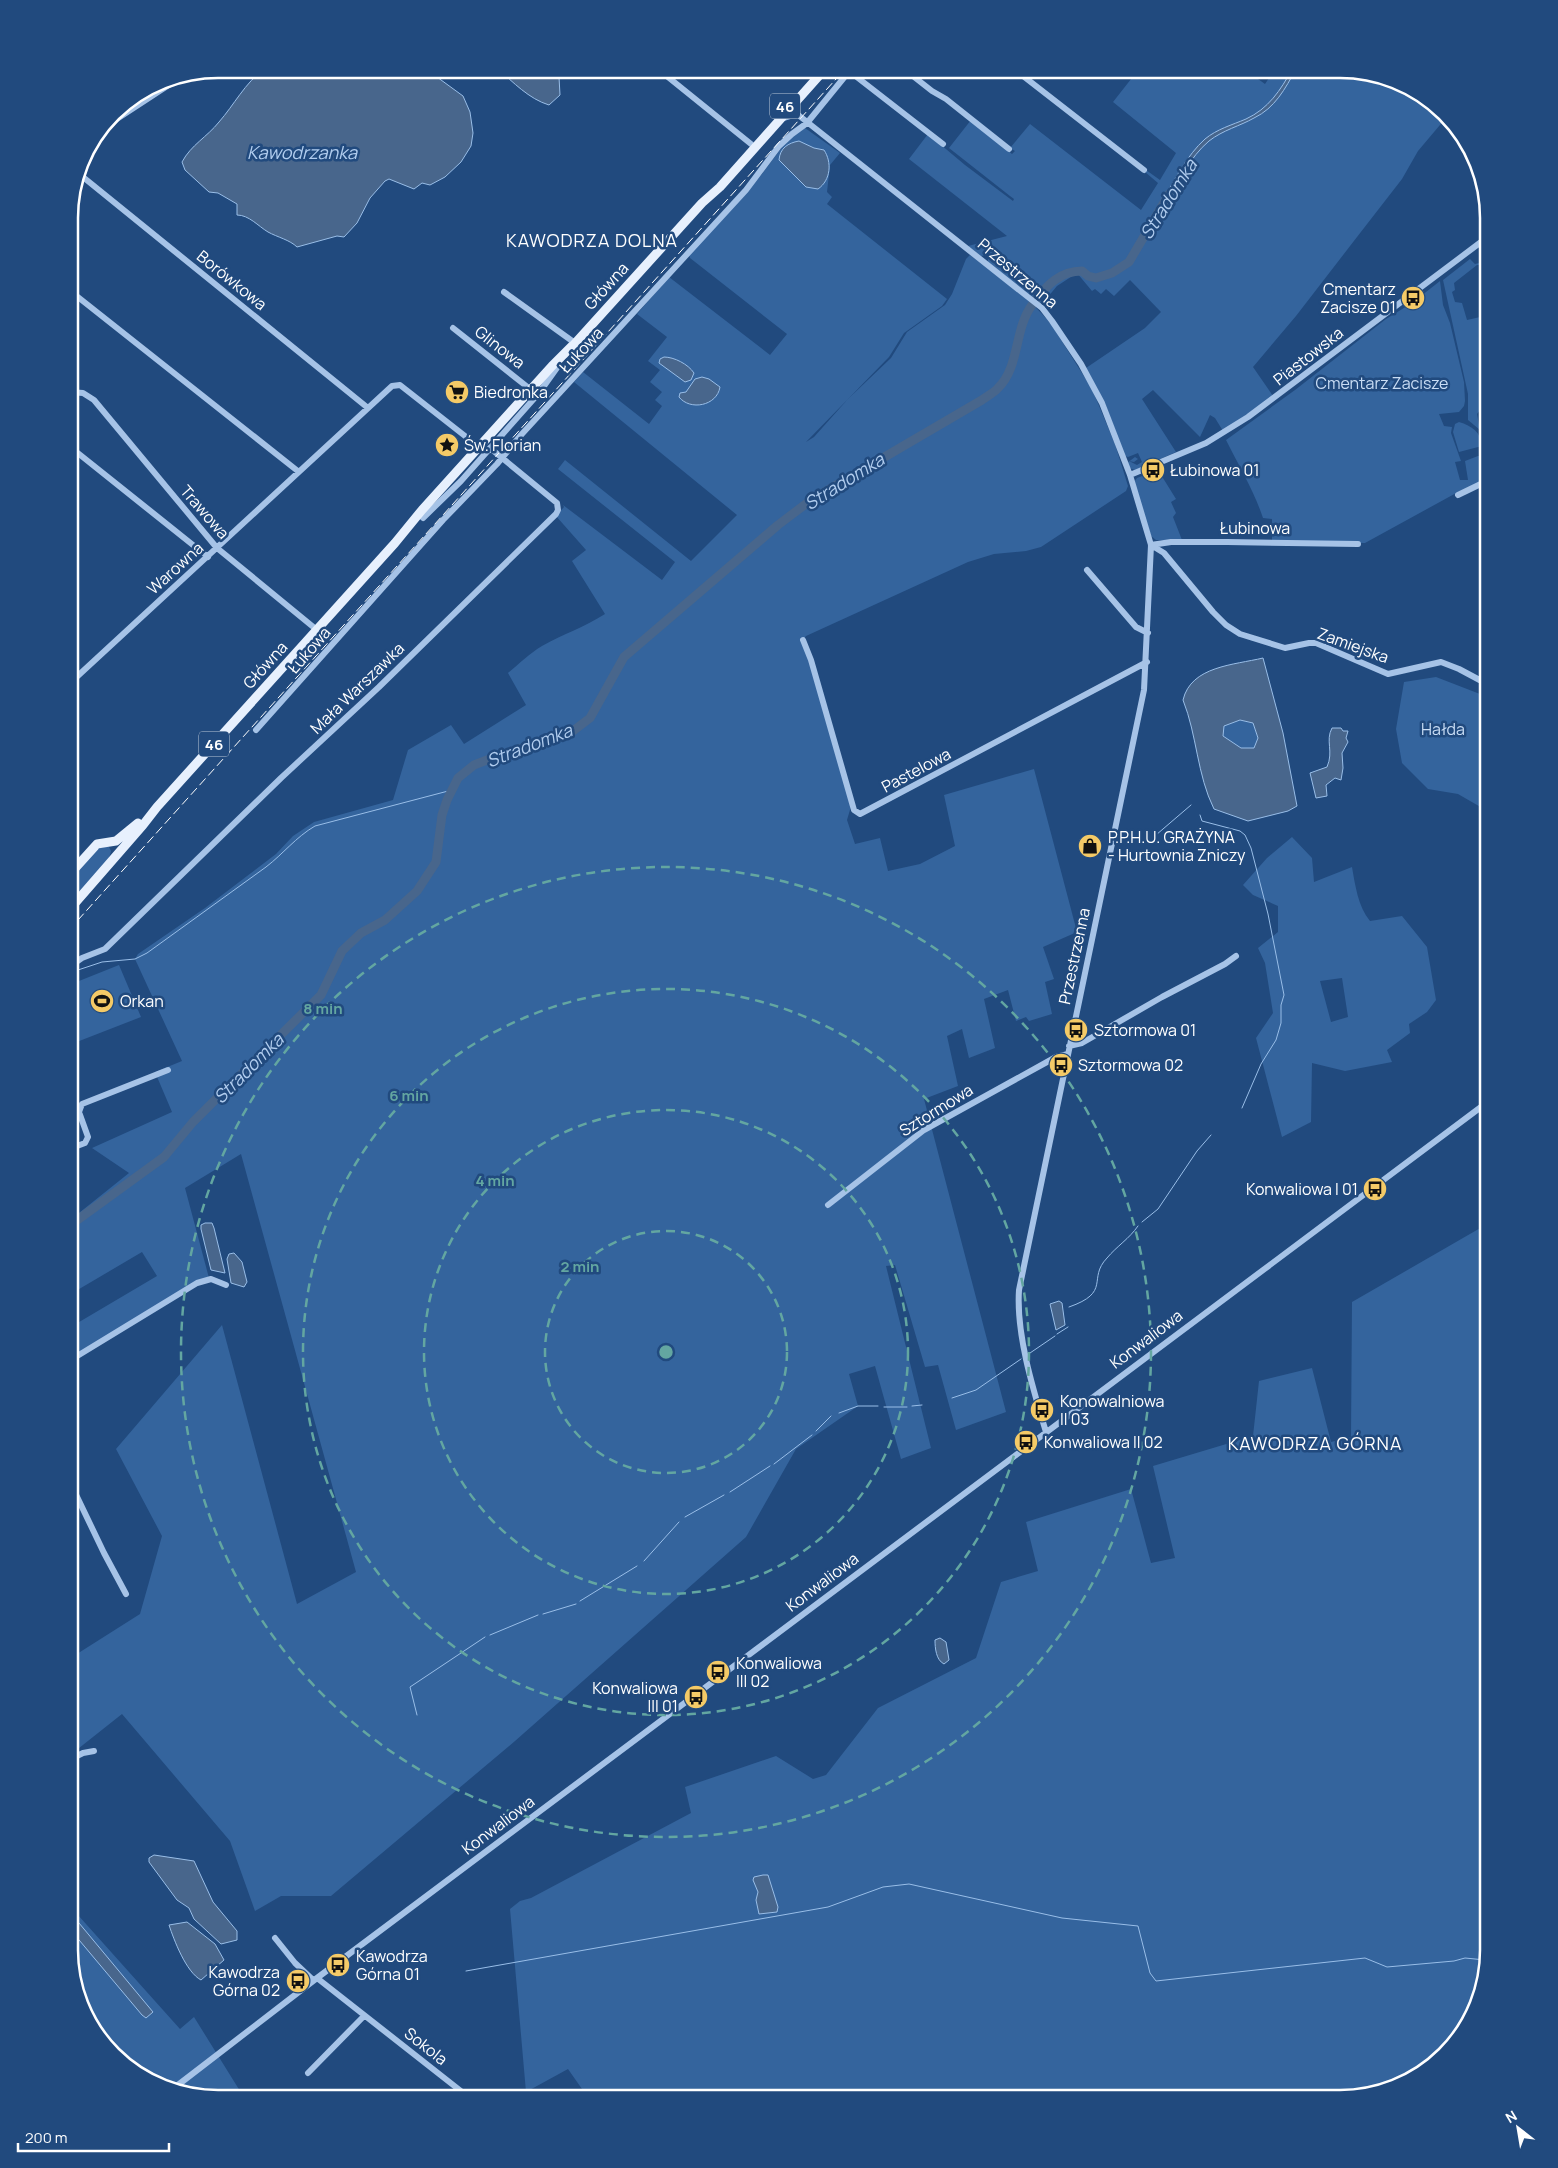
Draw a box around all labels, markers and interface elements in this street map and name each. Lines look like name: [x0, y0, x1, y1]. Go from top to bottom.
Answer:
road number: 46: [770, 94, 800, 118]
water label: Kawodrzanka: [247, 140, 358, 164]
water label: Stradomka: [1134, 154, 1203, 244]
district label: KAWODRZA DOLNA: [506, 228, 678, 252]
street label: Przestrzenna: [973, 233, 1063, 313]
street label: Borówkowa: [192, 245, 272, 315]
street label: Główna: [579, 258, 633, 314]
place label: Cmentarz Zacisze 01: [1320, 278, 1396, 318]
bus stop icon: Cmentarz Zacisze 01: [1400, 285, 1426, 311]
street label: Glinowa: [470, 320, 530, 374]
street label: Łukowa: [554, 322, 608, 378]
street label: Piastowska: [1268, 322, 1348, 390]
park label: Cmentarz Zacisze: [1316, 372, 1448, 394]
supermarket icon: Biedronka: [444, 379, 470, 405]
place label: Biedronka: [474, 381, 548, 403]
place icon: Św. Florian: [434, 432, 460, 458]
place label: Św. Florian: [464, 434, 541, 456]
water label: Stradomka: [799, 446, 889, 515]
bus stop icon: Łubinowa 01: [1140, 457, 1166, 483]
place label: Łubinowa 01: [1170, 459, 1259, 481]
street label: Trawowa: [176, 480, 234, 544]
street label: Łubinowa: [1220, 517, 1290, 539]
street label: Warowna: [142, 537, 208, 599]
street label: Łukowa: [283, 622, 335, 678]
street label: Zamiejska: [1314, 622, 1392, 668]
street label: Główna: [238, 637, 292, 693]
street label: Mała Warszawka: [305, 637, 409, 739]
water label: Stradomka: [483, 717, 576, 772]
park label: Hałda: [1421, 718, 1465, 740]
road number: 46: [199, 732, 229, 756]
street label: Pastelowa: [877, 743, 955, 797]
place label: P.P.H.U. GRAŻYNA - Hurtownia Zniczy: [1108, 826, 1246, 866]
shop icon: P.P.H.U. GRAŻYNA - Hurtownia Zniczy: [1077, 833, 1103, 859]
street label: Przestrzenna: [1053, 906, 1095, 1006]
sports icon: Orkan: [89, 988, 115, 1014]
place label: Orkan: [120, 990, 164, 1012]
text: 8 min: [303, 998, 343, 1019]
bus stop icon: Sztormowa 01: [1063, 1017, 1089, 1043]
place label: Sztormowa 01: [1094, 1019, 1196, 1041]
water label: Stradomka: [208, 1027, 289, 1108]
bus stop icon: Sztormowa 02: [1048, 1052, 1074, 1078]
place label: Sztormowa 02: [1078, 1054, 1183, 1076]
street label: Sztormowa: [895, 1079, 977, 1141]
text: 6 min: [389, 1085, 429, 1106]
text: 4 min: [475, 1170, 515, 1191]
bus stop icon: Konwaliowa I 01: [1362, 1176, 1388, 1202]
place label: Konwaliowa I 01: [1246, 1178, 1358, 1200]
text: 2 min: [560, 1256, 600, 1277]
street label: Konwaliowa: [1105, 1304, 1187, 1374]
centre of rings: [657, 1343, 675, 1361]
place label: Konowalniowa II 03: [1060, 1390, 1164, 1430]
bus stop icon: Konowalniowa II 03: [1029, 1397, 1055, 1423]
bus stop icon: Konwaliowa II 02: [1013, 1429, 1039, 1455]
place label: Konwaliowa II 02: [1044, 1431, 1163, 1453]
district label: KAWODRZA GÓRNA: [1228, 1431, 1402, 1455]
street label: Konwaliowa: [781, 1547, 863, 1617]
place label: Konwaliowa III 02: [736, 1652, 822, 1692]
bus stop icon: Konwaliowa III 02: [705, 1659, 731, 1685]
place label: Konwaliowa III 01: [592, 1677, 678, 1717]
bus stop icon: Konwaliowa III 01: [683, 1684, 709, 1710]
street label: Konwaliowa: [457, 1790, 539, 1860]
place label: Kawodrza Górna 01: [356, 1945, 428, 1985]
bus stop icon: Kawodrza Górna 01: [325, 1952, 351, 1978]
place label: Kawodrza Górna 02: [208, 1961, 280, 2001]
bus stop icon: Kawodrza Górna 02: [285, 1968, 311, 1994]
street label: Sokola: [400, 2022, 452, 2070]
north arrow: [1493, 2103, 1543, 2153]
text: N: [1502, 2106, 1520, 2127]
scale bar: [18, 2120, 169, 2152]
text: 200 m: [25, 2127, 68, 2148]

